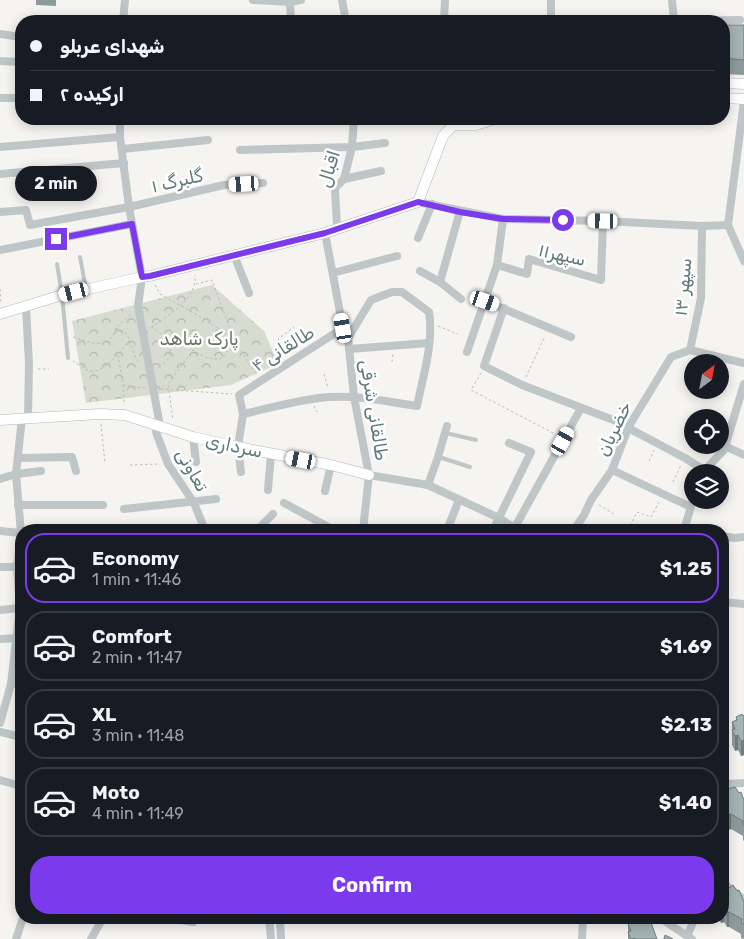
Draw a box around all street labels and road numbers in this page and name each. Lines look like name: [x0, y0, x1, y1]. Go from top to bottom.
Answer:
street label: اقبال: [313, 148, 345, 190]
street label: گلبرگ ۱: [149, 164, 205, 198]
street label: سپهر۱۱: [536, 239, 588, 272]
street label: سپهر ۱۳: [670, 257, 697, 317]
street label: طالقانی ۴: [248, 321, 318, 377]
street label: طالقانی شرقی: [355, 358, 393, 462]
street label: خضریان: [592, 398, 636, 460]
street label: سرداری: [203, 429, 265, 463]
street label: تعاونی: [171, 444, 213, 496]

